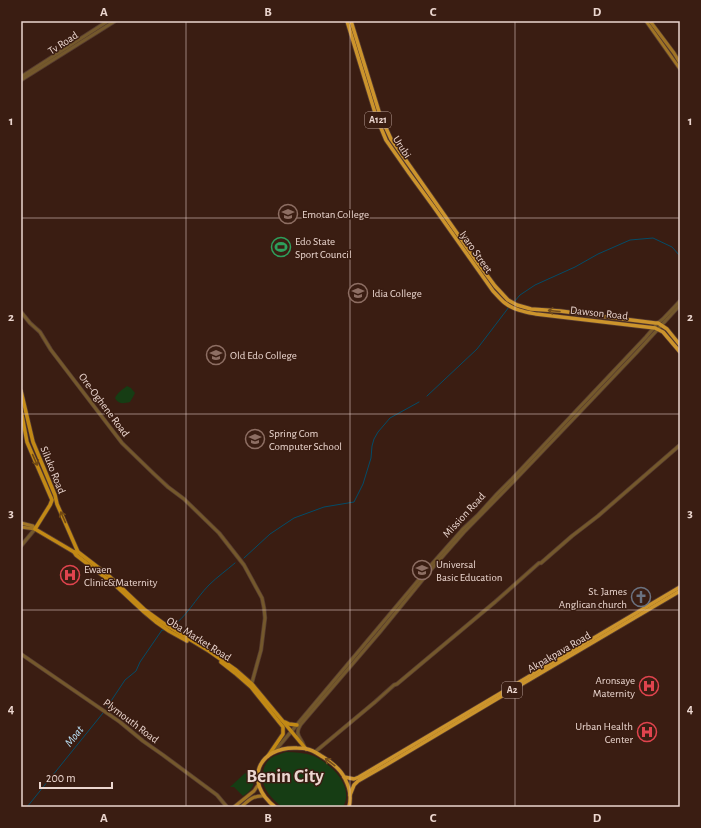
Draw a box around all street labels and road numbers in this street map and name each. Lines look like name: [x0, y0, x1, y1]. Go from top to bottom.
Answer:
street label: Tv Road: [46, 29, 80, 57]
road number: A121: [365, 112, 391, 128]
street label: Urubi: [391, 134, 413, 160]
street label: Iyaro Street: [458, 229, 495, 276]
street label: Dawson Road: [569, 304, 629, 322]
street label: Ore-Oghene Road: [77, 371, 132, 439]
street label: Siluko Road: [39, 445, 68, 496]
street label: Mission Road: [441, 490, 488, 540]
street label: Oba Market Road: [165, 615, 233, 663]
street label: Akpakpava Road: [526, 629, 593, 674]
road number: A2: [502, 682, 522, 698]
street label: Plymouth Road: [101, 697, 161, 745]

